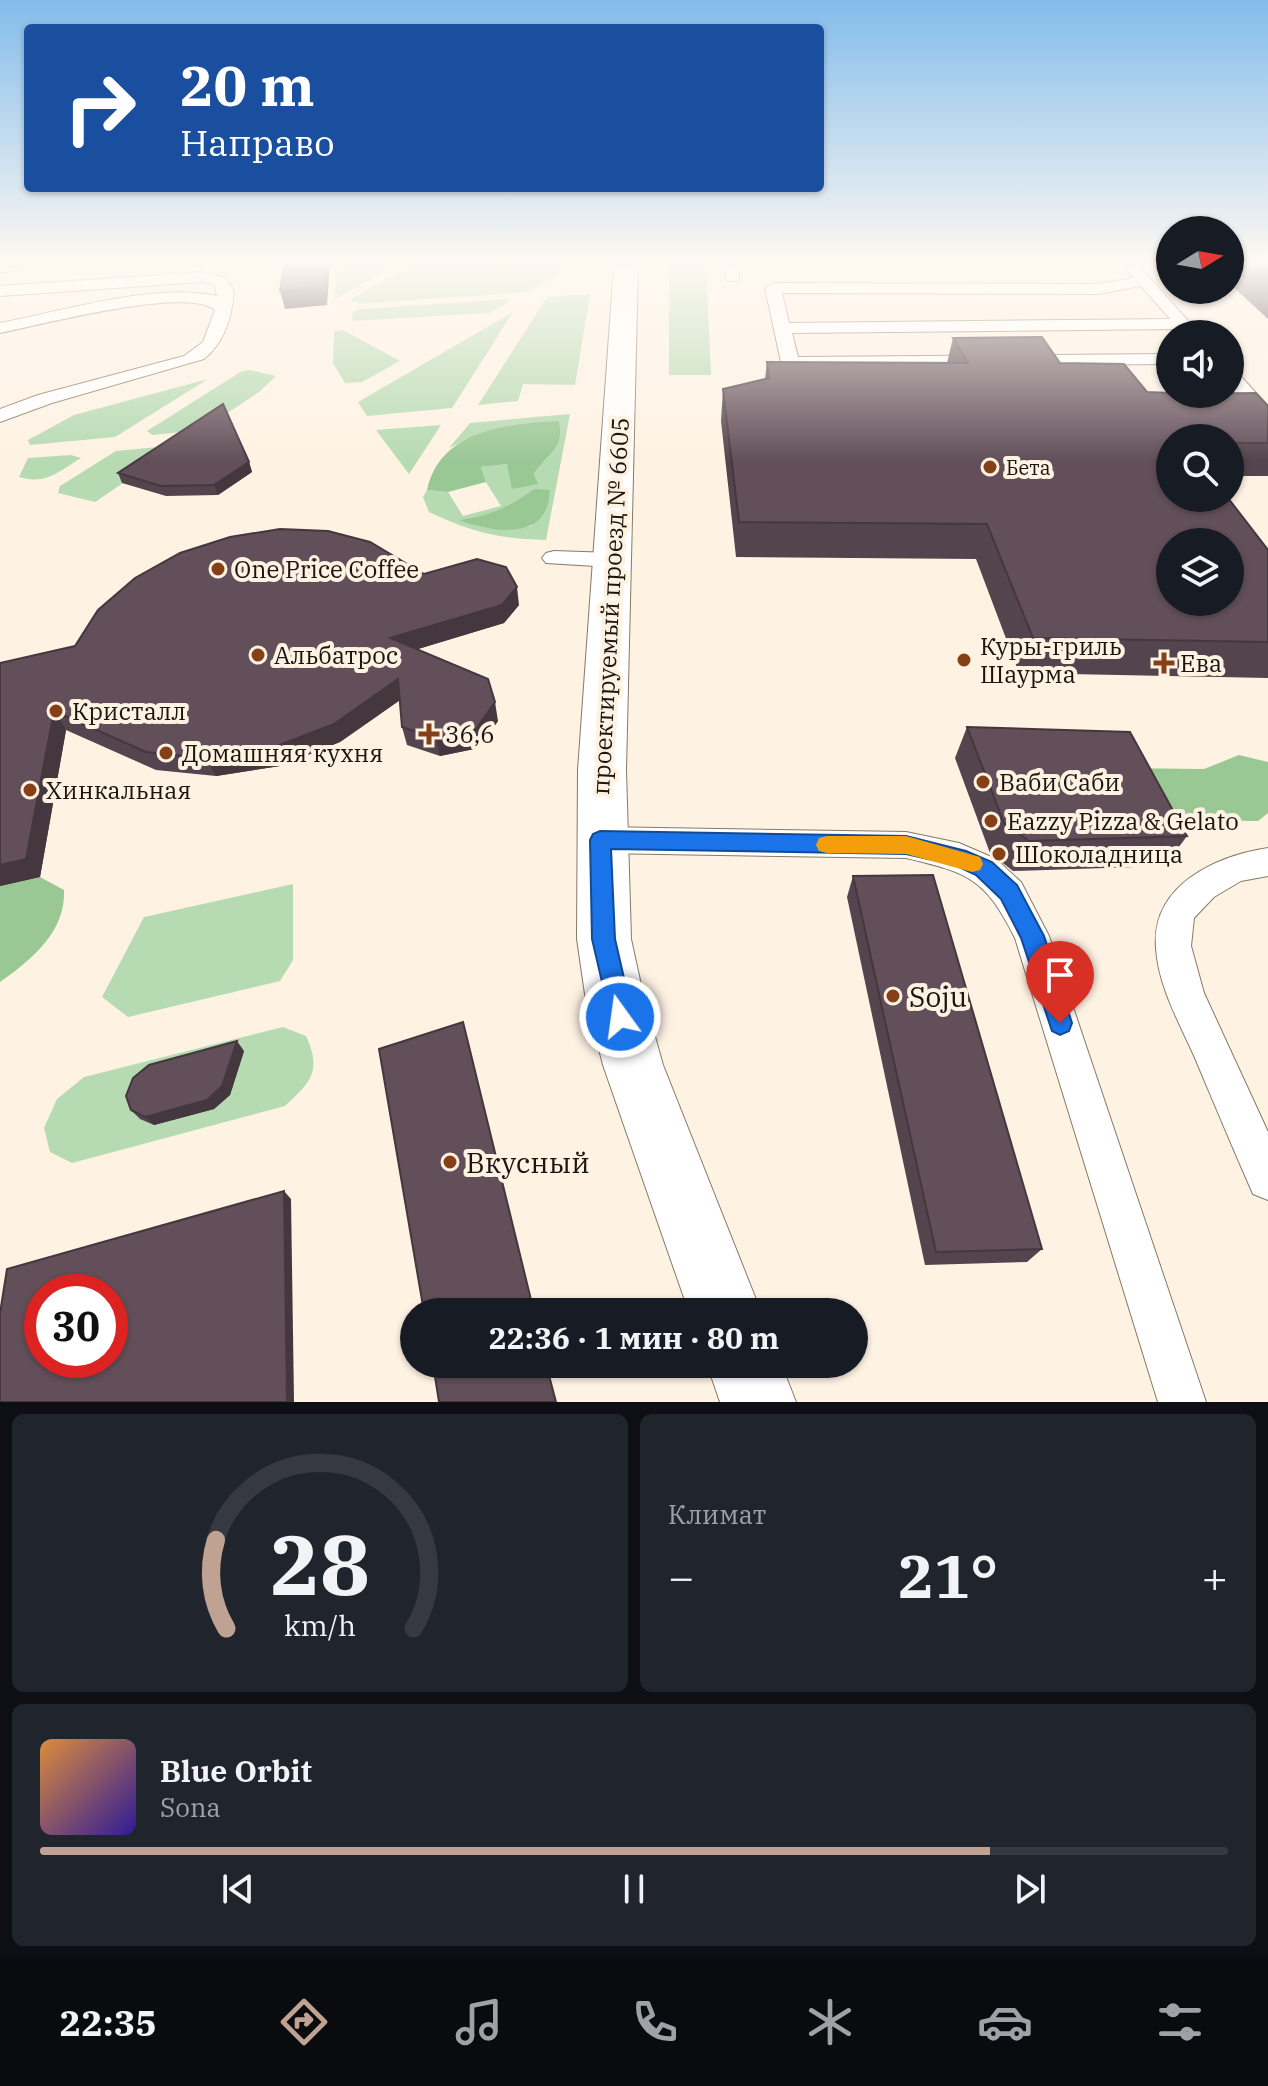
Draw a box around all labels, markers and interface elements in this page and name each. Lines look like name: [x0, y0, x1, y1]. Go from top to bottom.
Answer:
text: 20 m: [180, 49, 315, 121]
icon: right: [48, 56, 152, 160]
text: Направо: [180, 119, 335, 166]
north arrow: [1156, 216, 1244, 304]
map controls: [1156, 216, 1244, 616]
button: sound: [1156, 320, 1244, 408]
street label: проектируемый проезд № 6605: [584, 416, 636, 796]
button: search: [1156, 424, 1244, 512]
place label: Бета: [1006, 454, 1051, 481]
marker: Бета: [981, 458, 999, 476]
button: layers: [1156, 528, 1244, 616]
place label: One Price Coffee: [234, 553, 419, 585]
marker: One Price Coffee: [209, 560, 227, 578]
place label: Куры-гриль Шаурма: [980, 630, 1122, 690]
place label: Альбатрос: [274, 639, 398, 671]
marker: Альбатрос: [249, 646, 267, 664]
place label: Ева: [1180, 647, 1222, 679]
marker: Куры-гриль Шаурма: [955, 651, 973, 669]
marker: Ева: [1155, 654, 1173, 672]
place label: Кристалл: [72, 695, 186, 727]
marker: Кристалл: [47, 702, 65, 720]
place label: 36,6: [445, 718, 495, 750]
marker: 36,6: [420, 725, 438, 743]
place label: Домашняя кухня: [182, 737, 383, 769]
marker: Домашняя кухня: [157, 744, 175, 762]
place label: Ваби Саби: [999, 766, 1120, 798]
marker: Ваби Саби: [974, 773, 992, 791]
place label: Хинкальная: [46, 774, 191, 806]
marker: Хинкальная: [21, 781, 39, 799]
place label: Eazzy Pizza & Gelato: [1007, 805, 1239, 837]
marker: Eazzy Pizza & Gelato: [982, 812, 1000, 830]
place label: Шоколадница: [1015, 838, 1183, 870]
marker: Шоколадница: [990, 845, 1008, 863]
pin: [1026, 941, 1094, 1023]
icon: arrive: [1038, 953, 1082, 997]
position arrow: [578, 975, 662, 1059]
place label: Soju: [909, 978, 967, 1015]
marker: Soju: [884, 987, 902, 1005]
place label: Вкусный: [466, 1144, 590, 1181]
marker: Вкусный: [441, 1153, 459, 1171]
speed limit sign: 30: [24, 1274, 128, 1378]
text: 22:36 · 1 мин · 80 m: [489, 1318, 779, 1357]
text: Климат: [668, 1497, 766, 1531]
text: 28: [270, 1510, 370, 1618]
text: 21°: [898, 1536, 998, 1615]
text: −: [668, 1548, 694, 1605]
text: +: [1202, 1548, 1228, 1605]
text: km/h: [284, 1607, 356, 1644]
text: Blue Orbit: [160, 1751, 312, 1790]
text: Sona: [160, 1790, 221, 1824]
icon: previous: [216, 1867, 260, 1911]
icon: pause: [612, 1867, 656, 1911]
icon: next: [1008, 1867, 1052, 1911]
icon: directions: [276, 1994, 332, 2050]
icon: music: [451, 1994, 507, 2050]
icon: phone: [627, 1994, 683, 2050]
icon: climate: [802, 1994, 858, 2050]
icon: car: [977, 1994, 1033, 2050]
icon: filters: [1152, 1994, 1208, 2050]
text: 22:35: [60, 1999, 157, 2046]

